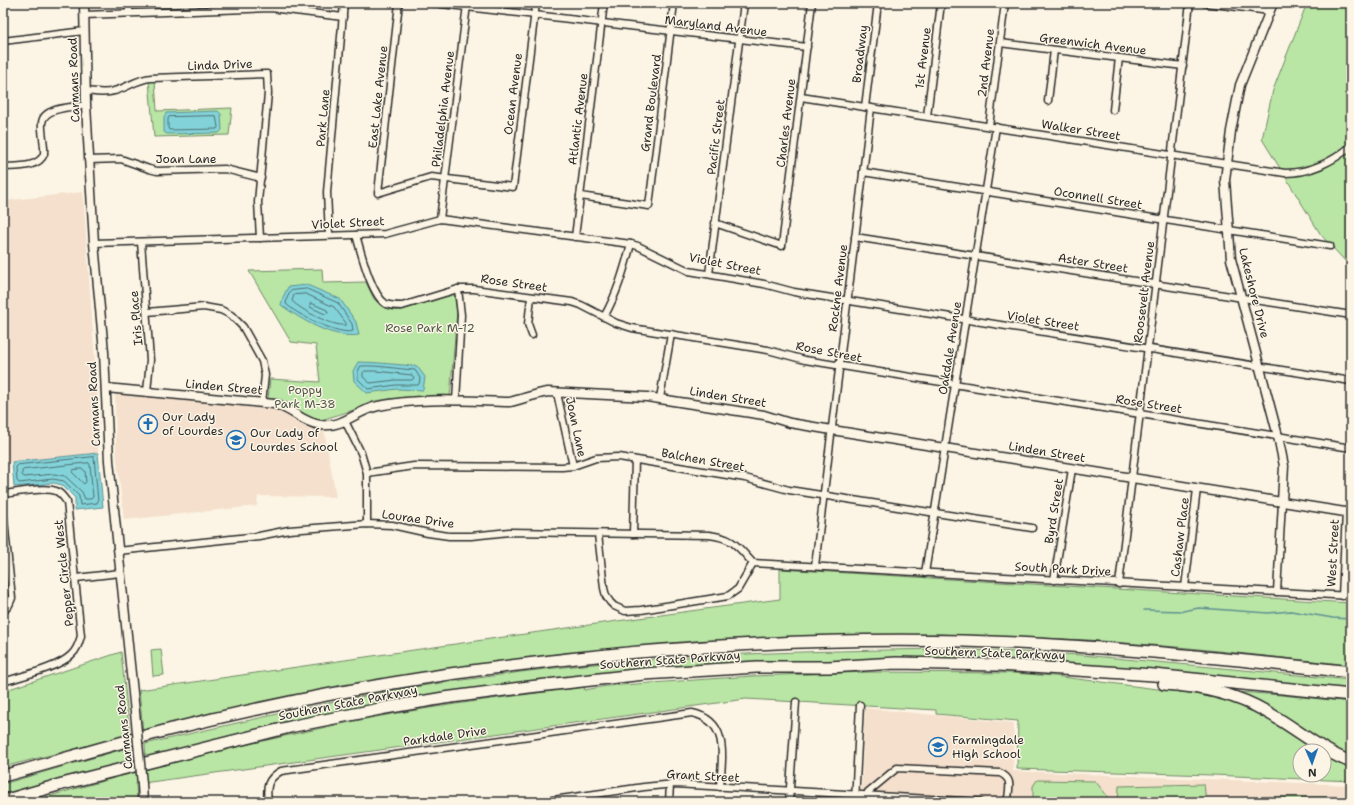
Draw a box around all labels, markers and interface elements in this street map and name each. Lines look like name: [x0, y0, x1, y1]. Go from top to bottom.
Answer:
street label: Maryland Avenue: [664, 12, 768, 40]
street label: Broadway: [848, 24, 872, 84]
street label: 1st Avenue: [911, 26, 935, 90]
street label: 2nd Avenue: [974, 27, 998, 98]
street label: Greenwich Avenue: [1038, 29, 1148, 59]
street label: Carmans Road: [65, 37, 83, 123]
street label: East Lake Avenue: [365, 45, 391, 149]
street label: Philadelphia Avenue: [428, 50, 458, 168]
street label: Ocean Avenue: [500, 52, 526, 136]
street label: Grand Boulevard: [637, 53, 665, 153]
street label: Linda Drive: [187, 56, 253, 74]
street label: Atlantic Avenue: [564, 72, 592, 166]
street label: Charles Avenue: [773, 77, 799, 168]
street label: Park Lane: [313, 88, 334, 148]
street label: Pacific Street: [703, 98, 729, 176]
street label: Walker Street: [1040, 116, 1122, 144]
street label: Joan Lane: [155, 151, 217, 167]
street label: Oconnell Street: [1053, 183, 1143, 213]
street label: Violet Street: [311, 213, 385, 233]
street label: Roosevelt Avenue: [1130, 240, 1158, 344]
street label: Rockne Avenue: [825, 243, 851, 333]
street label: Lakeshore Drive: [1235, 246, 1273, 340]
street label: Violet Street: [687, 249, 763, 279]
street label: Aster Street: [1057, 250, 1129, 276]
street label: Rose Street: [480, 270, 548, 296]
street label: Iris Place: [126, 290, 146, 346]
street label: Oakdale Avenue: [935, 300, 965, 396]
street label: Violet Street: [1006, 307, 1080, 335]
park label: Rose Park M-12: [385, 320, 475, 336]
street label: Rose Street: [795, 338, 863, 366]
street label: Carmans Road: [84, 361, 104, 447]
street label: Linden Street: [185, 376, 263, 398]
park label: Poppy Park M-38: [274, 382, 336, 412]
street label: Linden Street: [688, 383, 768, 411]
street label: Rose Street: [1115, 391, 1183, 417]
street label: Joan Lane: [562, 395, 590, 459]
place label: Our Lady of Lourdes: [162, 409, 223, 439]
church icon: Our Lady of Lourdes: [137, 413, 159, 435]
place label: Our Lady of Lourdes School: [250, 425, 338, 455]
school or university icon: Our Lady of Lourdes School: [225, 429, 247, 451]
street label: Linden Street: [1007, 438, 1087, 466]
street label: Balchen Street: [660, 445, 746, 475]
street label: Byrd Street: [1041, 477, 1067, 545]
street label: Cashaw Place: [1167, 496, 1193, 578]
street label: Lourae Drive: [381, 506, 455, 532]
street label: Pepper Circle West: [50, 519, 78, 627]
street label: West Street: [1323, 519, 1343, 587]
street label: South Park Drive: [1014, 558, 1112, 580]
street label: Southern State Parkway: [924, 643, 1066, 663]
street label: Southern State Parkway: [599, 647, 741, 673]
street label: Southern State Parkway: [277, 682, 419, 724]
street label: Carmans Road: [112, 684, 136, 770]
street label: Parkdale Drive: [402, 722, 488, 750]
place label: Farmingdale High School: [952, 732, 1024, 762]
school or university icon: Farmingdale High School: [927, 736, 949, 758]
north arrow: [1292, 743, 1332, 783]
text: N: [1307, 765, 1317, 780]
street label: Grant Street: [666, 766, 740, 786]

